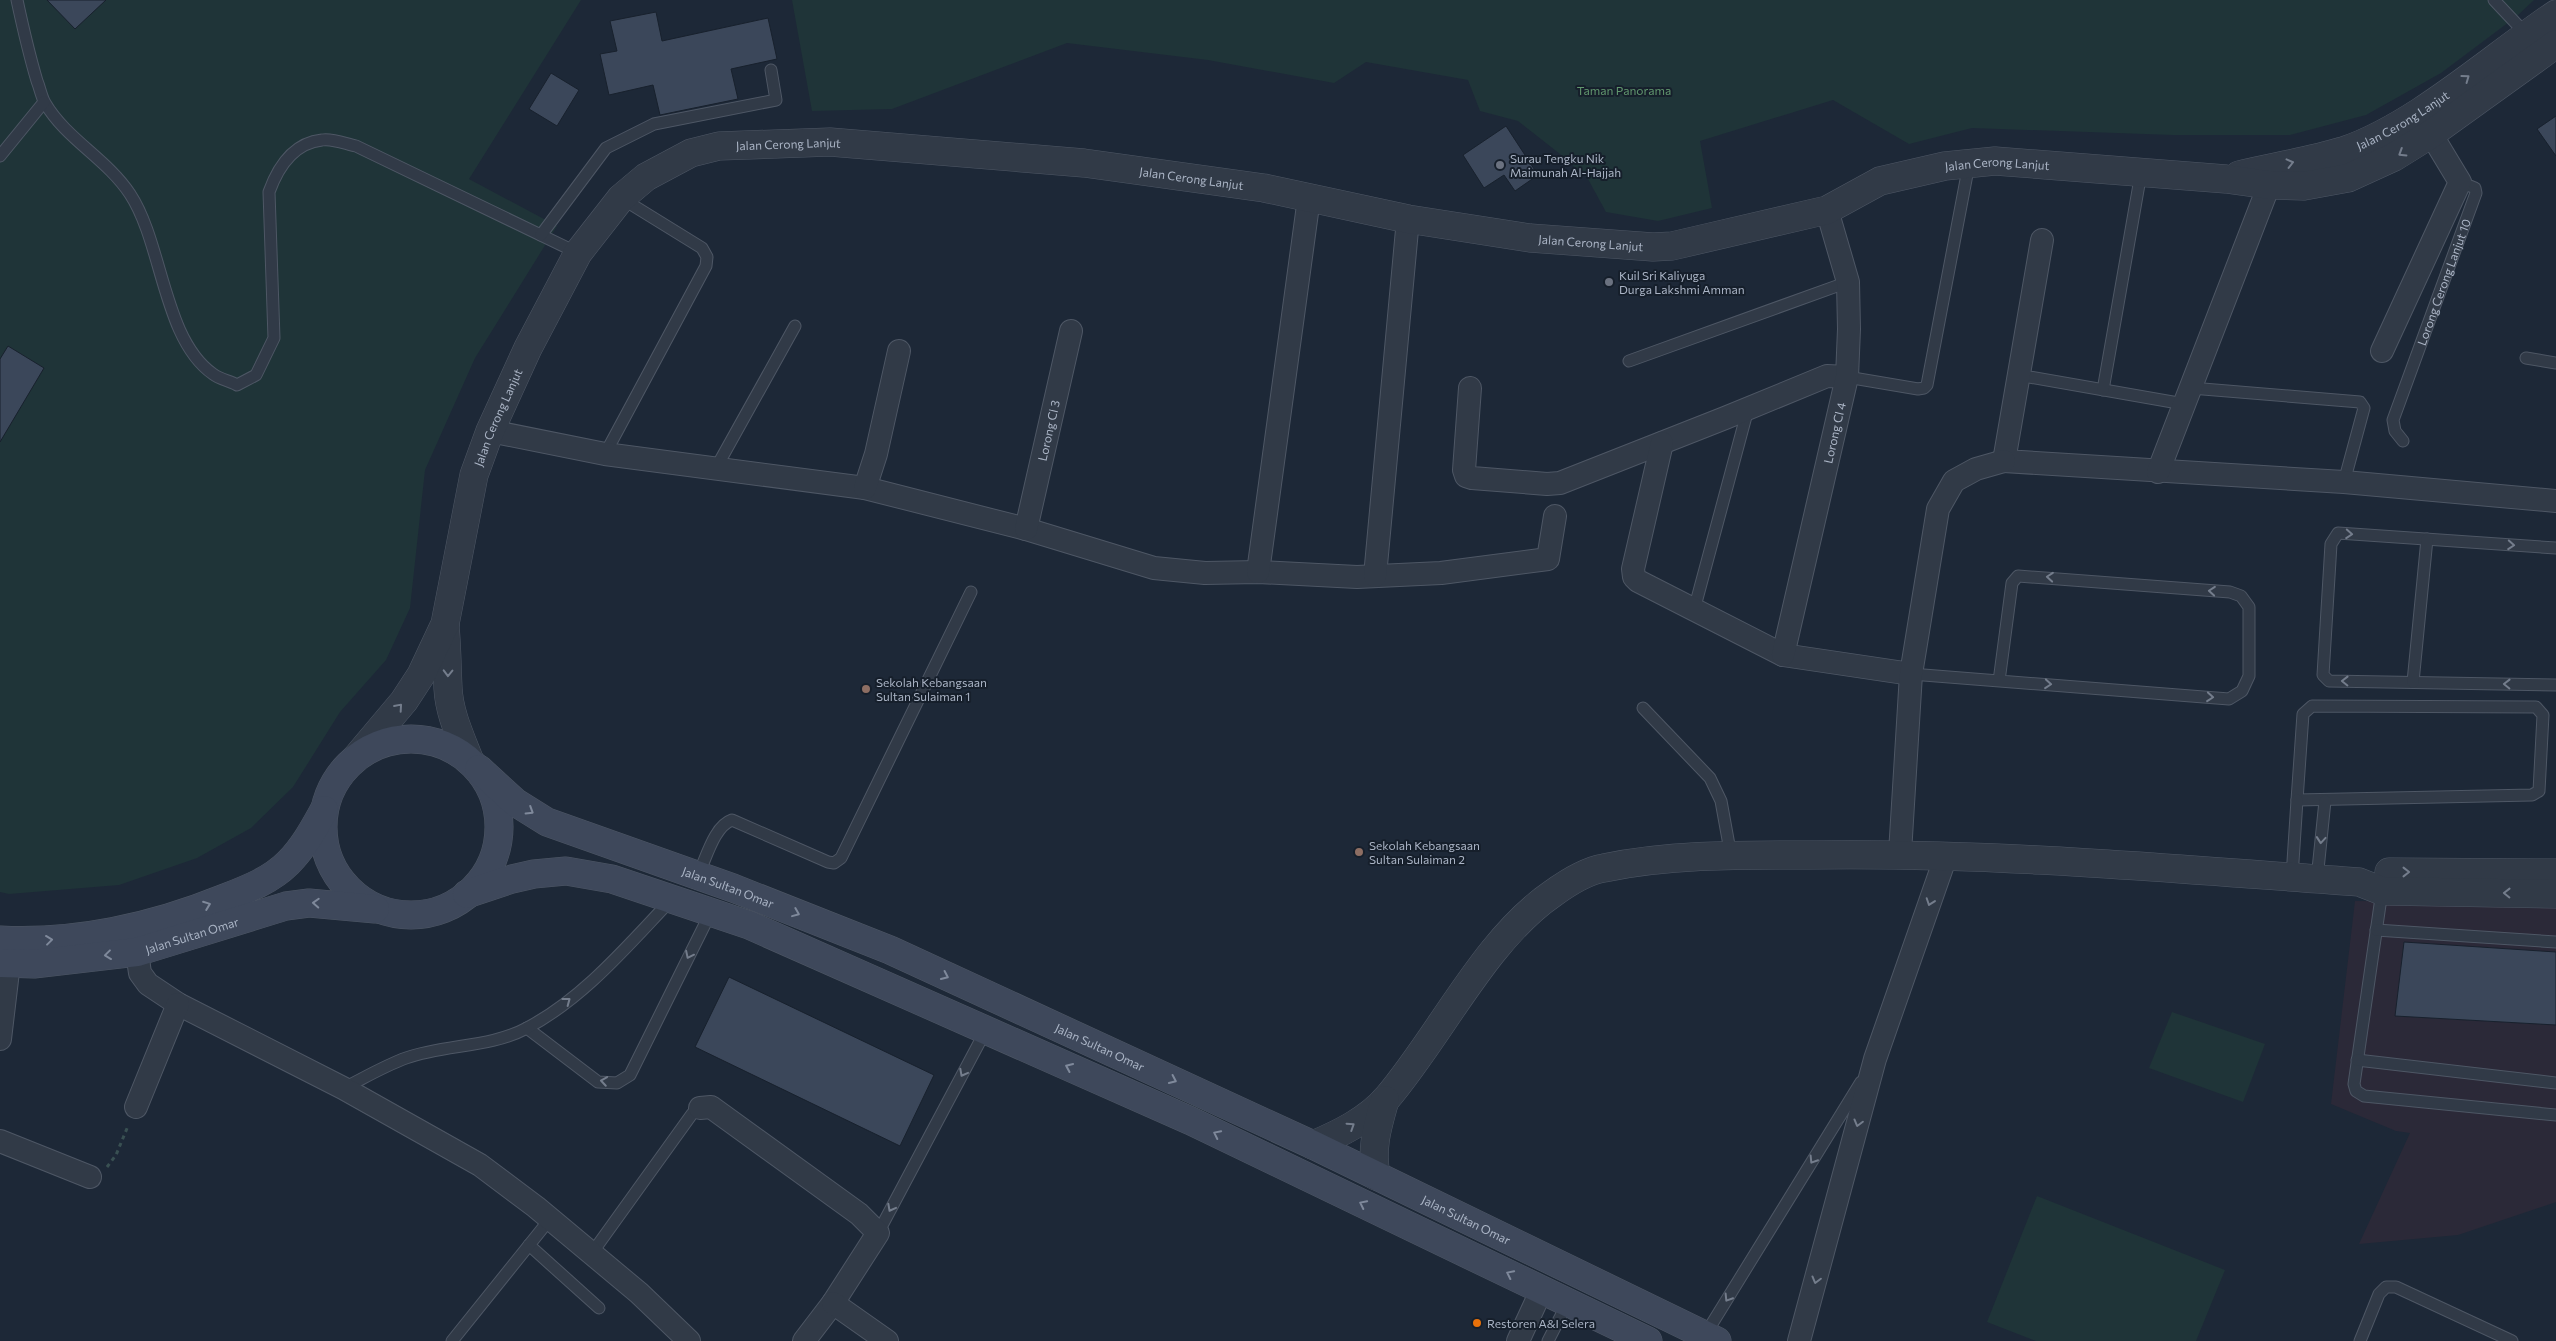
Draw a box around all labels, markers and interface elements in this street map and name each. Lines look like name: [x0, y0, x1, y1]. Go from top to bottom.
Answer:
one-way arrow: [2460, 75, 2470, 84]
park label: Taman Panorama: [1577, 83, 1671, 97]
street label: Jalan Cerong Lanjut: [2354, 87, 2452, 153]
street label: Jalan Cerong Lanjut: [736, 135, 842, 153]
one-way arrow: [2398, 146, 2407, 156]
place label: Surau Tengku Nik Maimunah Al-Hajjah: [1510, 151, 1621, 179]
street label: Jalan Cerong Lanjut: [1944, 154, 2050, 174]
one-way arrow: [2286, 158, 2295, 169]
marker: Surau Tengku Nik Maimunah Al-Hajjah: [1494, 159, 1506, 171]
street label: Jalan Cerong Lanjut: [1138, 164, 1245, 192]
street label: Lorong Cerong Lanjut 10: [2414, 217, 2473, 347]
street label: Jalan Cerong Lanjut: [1538, 232, 1644, 253]
place label: Kuil Sri Kaliyuga Durga Lakshmi Amman: [1619, 268, 1745, 296]
marker: Kuil Sri Kaliyuga Durga Lakshmi Amman: [1603, 276, 1615, 288]
street label: Jalan Cerong Lanjut: [471, 366, 525, 469]
street label: Lorong Cl 3: [1035, 399, 1062, 462]
street label: Lorong Cl 4: [1820, 401, 1848, 465]
one-way arrow: [2346, 528, 2354, 539]
one-way arrow: [2508, 539, 2516, 550]
one-way arrow: [2046, 572, 2054, 583]
one-way arrow: [2208, 585, 2216, 596]
one-way arrow: [443, 670, 453, 677]
place label: Sekolah Kebangsaan Sultan Sulaiman 1: [876, 675, 987, 703]
one-way arrow: [2341, 676, 2348, 686]
one-way arrow: [2044, 679, 2052, 690]
one-way arrow: [2503, 679, 2511, 689]
marker: Sekolah Kebangsaan Sultan Sulaiman 1: [860, 683, 872, 695]
one-way arrow: [2206, 692, 2214, 703]
one-way arrow: [393, 704, 402, 713]
one-way arrow: [525, 805, 534, 815]
one-way arrow: [2316, 836, 2327, 844]
place label: Sekolah Kebangsaan Sultan Sulaiman 2: [1369, 838, 1480, 866]
marker: Sekolah Kebangsaan Sultan Sulaiman 2: [1353, 846, 1365, 858]
street label: Jalan Sultan Omar: [680, 864, 776, 911]
one-way arrow: [2403, 867, 2411, 877]
one-way arrow: [2503, 888, 2511, 898]
one-way arrow: [1926, 897, 1936, 905]
one-way arrow: [312, 898, 320, 909]
one-way arrow: [202, 901, 211, 911]
one-way arrow: [791, 907, 800, 917]
street label: Jalan Sultan Omar: [143, 914, 240, 957]
one-way arrow: [44, 935, 53, 945]
one-way arrow: [104, 949, 112, 960]
one-way arrow: [685, 950, 696, 959]
one-way arrow: [940, 969, 949, 979]
one-way arrow: [561, 998, 571, 1007]
street label: Jalan Sultan Omar: [1053, 1020, 1147, 1074]
one-way arrow: [1065, 1062, 1074, 1073]
one-way arrow: [959, 1067, 969, 1076]
one-way arrow: [1167, 1074, 1176, 1084]
one-way arrow: [599, 1077, 608, 1087]
one-way arrow: [1853, 1118, 1864, 1127]
one-way arrow: [1345, 1123, 1355, 1132]
one-way arrow: [1213, 1129, 1222, 1140]
one-way arrow: [1810, 1154, 1820, 1163]
street label: Jalan Sultan Omar: [1419, 1192, 1513, 1247]
one-way arrow: [1360, 1200, 1369, 1210]
one-way arrow: [887, 1203, 897, 1212]
one-way arrow: [1506, 1270, 1515, 1280]
one-way arrow: [1811, 1275, 1821, 1283]
one-way arrow: [1725, 1293, 1735, 1302]
place label: Restoren A&I Selera: [1487, 1316, 1595, 1330]
marker: Restoren A&I Selera: [1471, 1317, 1483, 1329]

